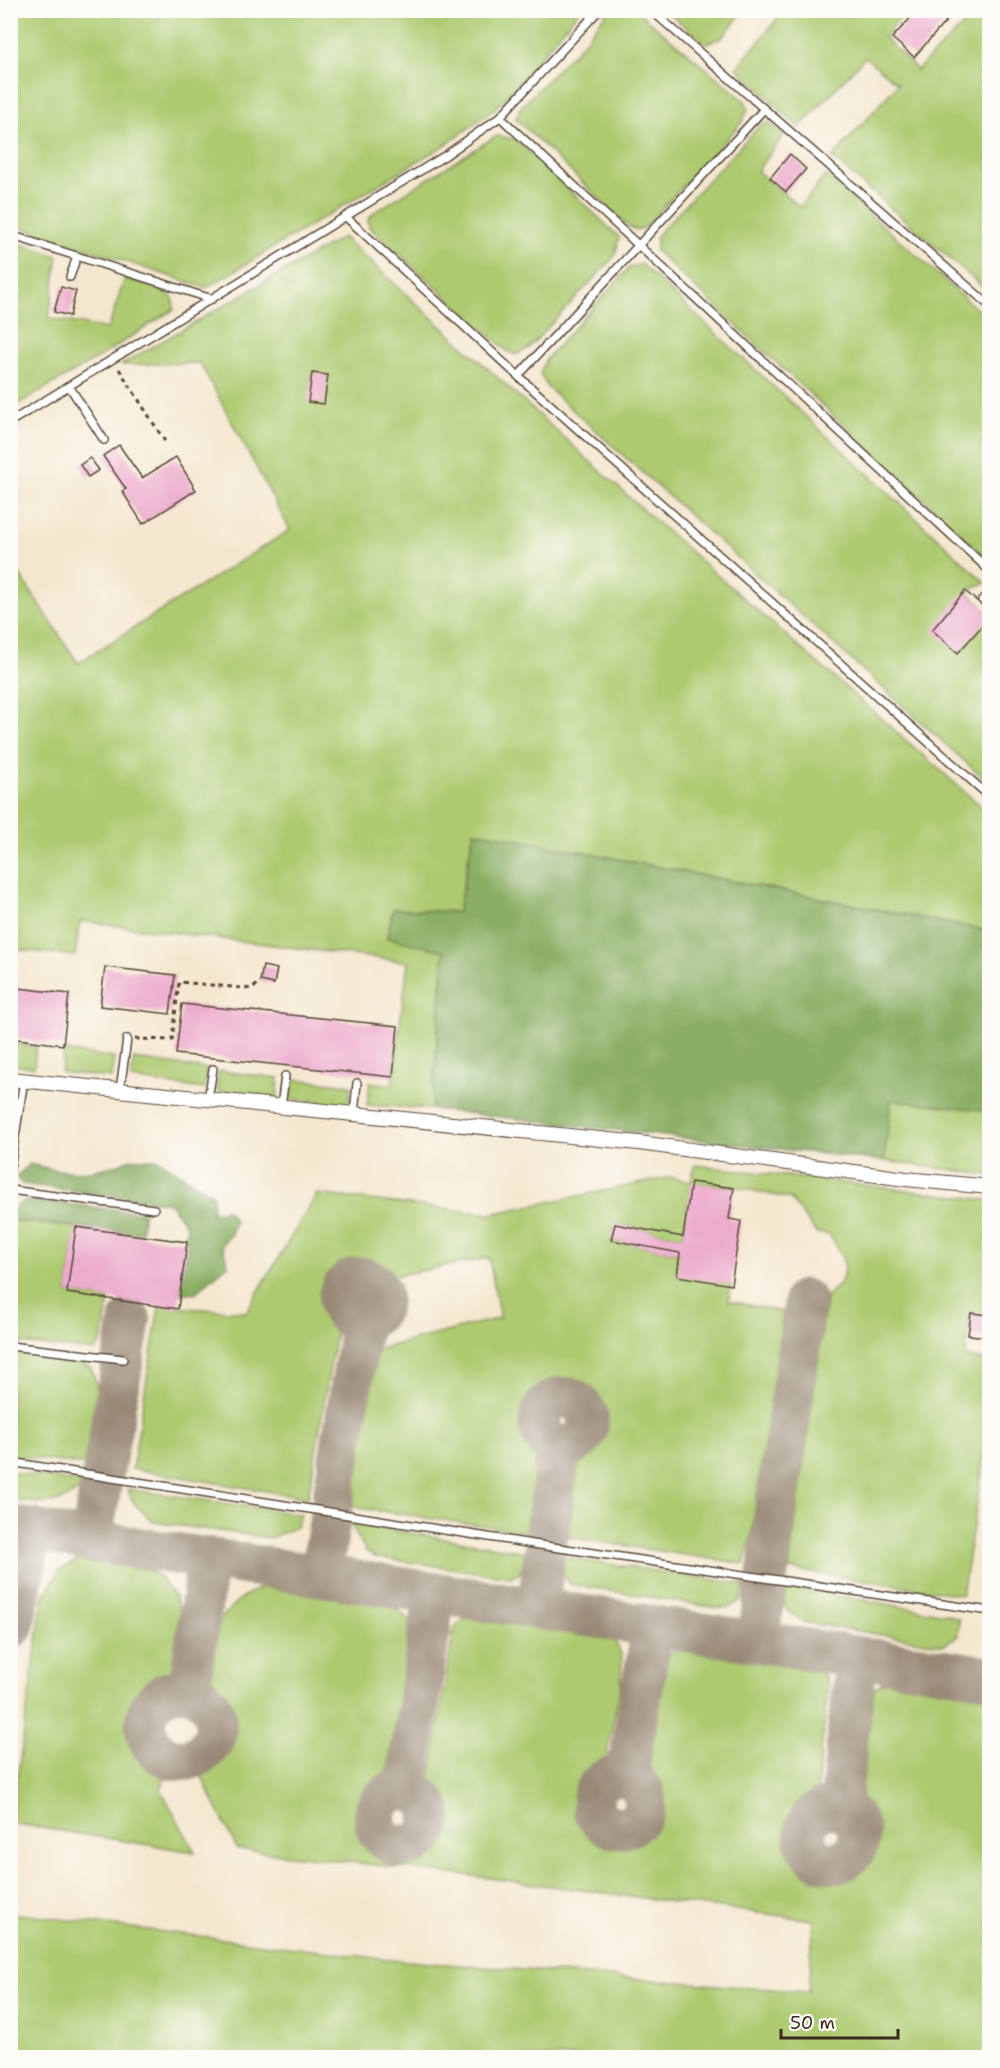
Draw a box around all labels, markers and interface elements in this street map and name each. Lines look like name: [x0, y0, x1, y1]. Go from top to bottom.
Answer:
scale bar: [781, 2002, 898, 2040]
text: 50 m: [790, 2011, 835, 2035]

